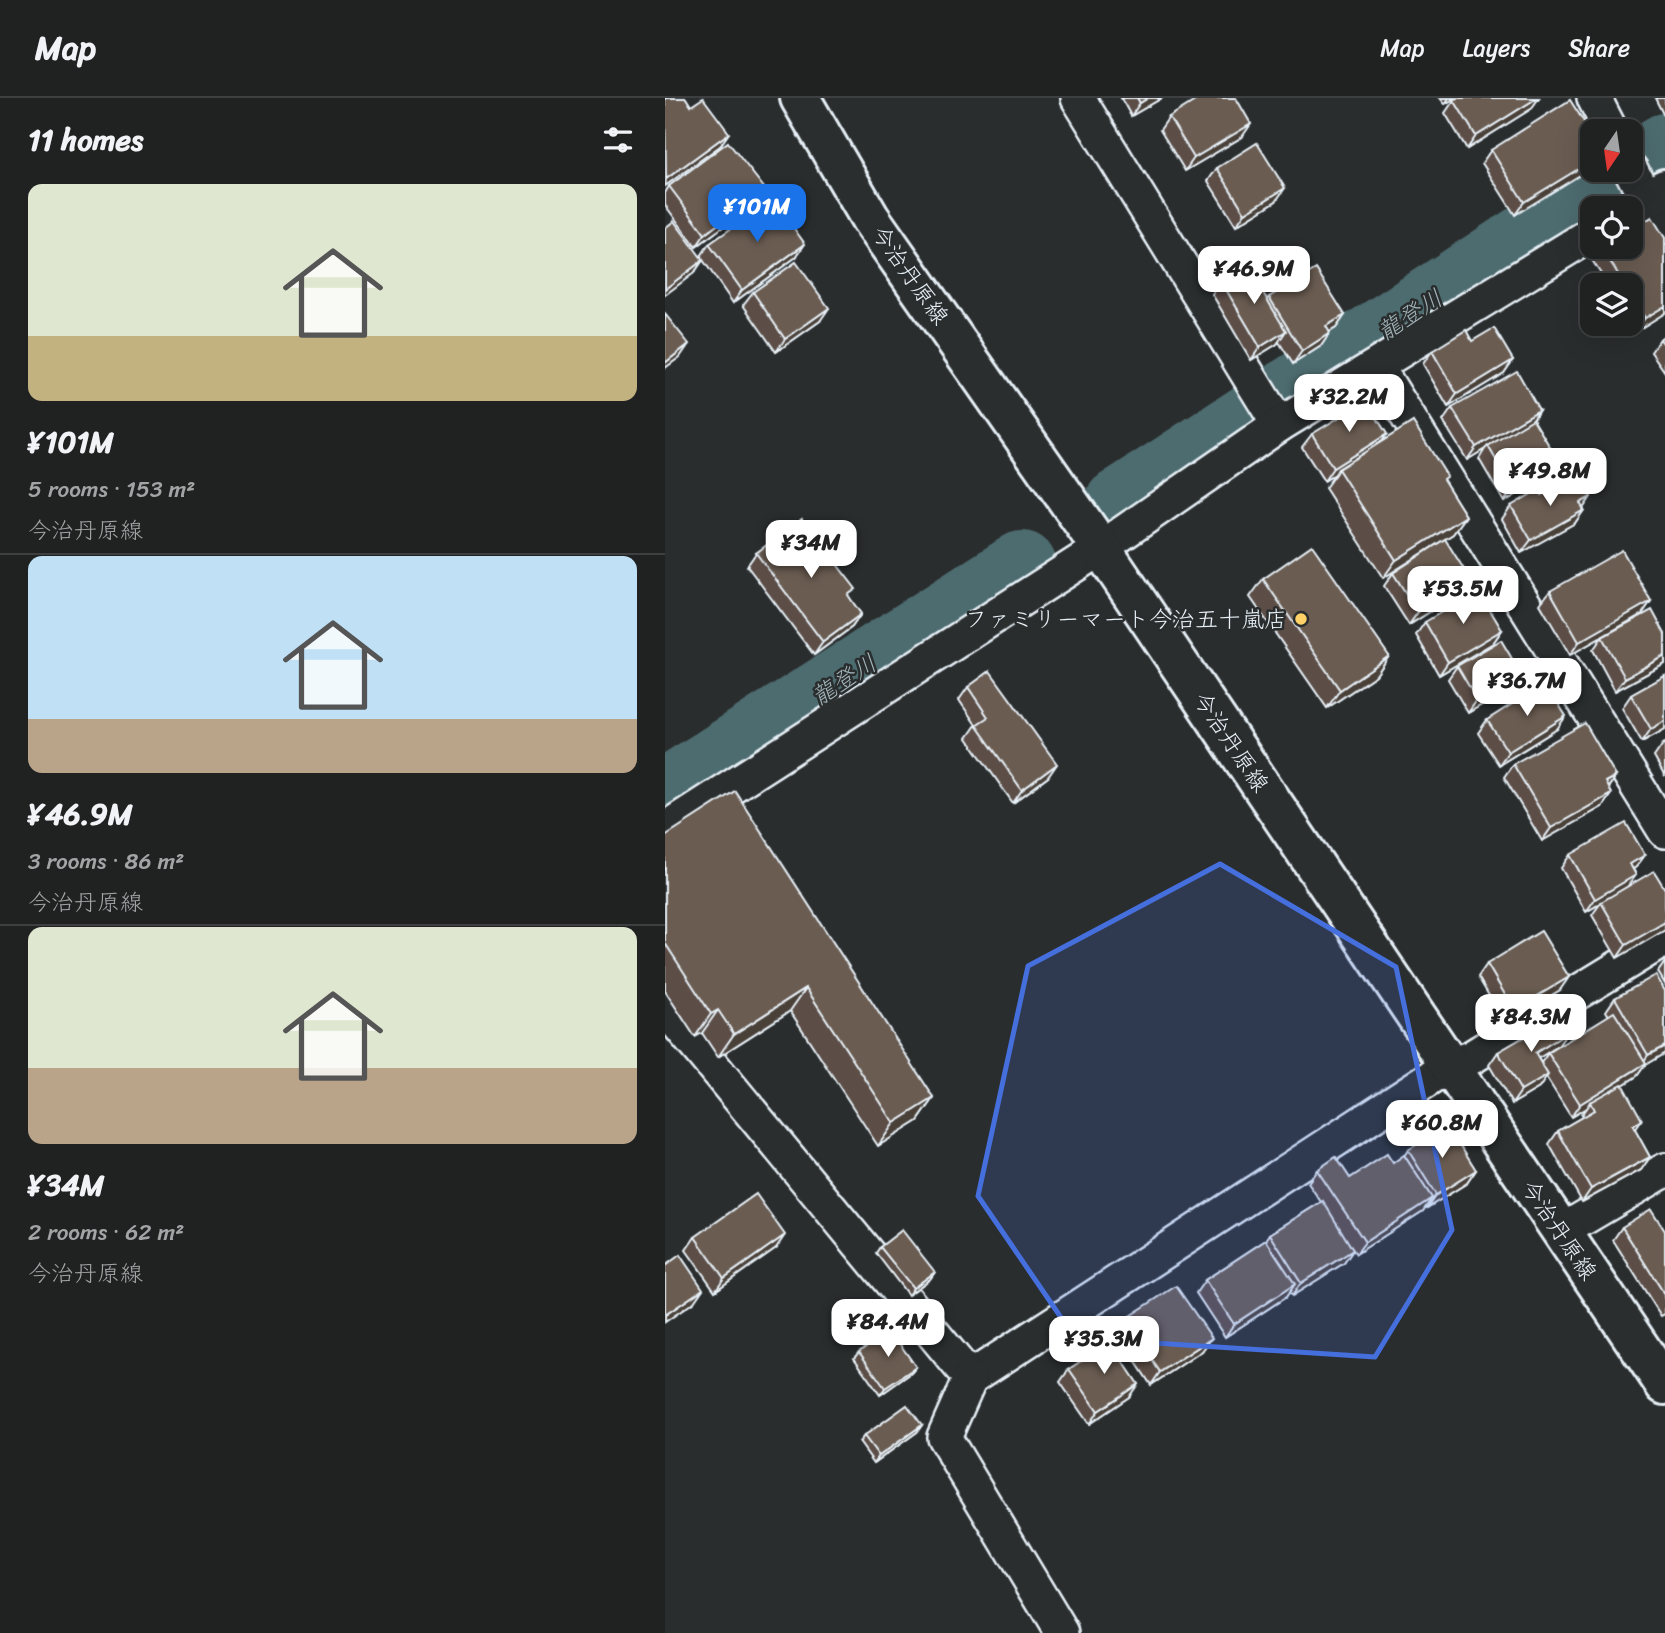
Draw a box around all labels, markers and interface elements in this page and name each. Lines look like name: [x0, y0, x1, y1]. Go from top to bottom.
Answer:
text: Map: [35, 19, 96, 77]
text: Map: [1380, 27, 1425, 69]
text: Layers: [1463, 27, 1530, 69]
text: Share: [1568, 27, 1630, 69]
text: 11 homes: [28, 113, 143, 167]
north arrow: [1580, 119, 1643, 182]
map controls: [1580, 119, 1643, 336]
icon: filters: [599, 121, 637, 159]
pin: ¥101M: [708, 184, 806, 244]
text: ¥101M: [724, 186, 790, 227]
button: locate: [1580, 196, 1643, 259]
street label: 今治丹原線: [860, 216, 960, 334]
icon: home: [270, 230, 396, 356]
pin: ¥46.9M: [1197, 246, 1311, 306]
text: ¥46.9M: [1214, 248, 1294, 289]
button: layers: [1580, 273, 1643, 336]
water label: 龍登川: [1368, 278, 1452, 352]
pin: ¥32.2M: [1292, 374, 1406, 434]
text: ¥32.2M: [1310, 376, 1388, 417]
text: ¥101M: [28, 415, 114, 469]
pin: ¥49.8M: [1493, 448, 1607, 508]
text: ¥49.8M: [1510, 450, 1590, 491]
text: 5 rooms · 153 m²: [28, 469, 195, 510]
text: 今治丹原線: [28, 510, 143, 551]
pin: ¥34M: [770, 520, 852, 580]
text: ¥34M: [782, 522, 840, 563]
pin: ¥53.5M: [1406, 566, 1520, 626]
text: ¥53.5M: [1423, 568, 1503, 609]
place label: ファミリーマート今治五十嵐店: [965, 599, 1287, 640]
icon: home: [270, 602, 396, 728]
marker: ファミリーマート今治五十嵐店: [1293, 611, 1309, 627]
water label: 龍登川: [802, 643, 886, 717]
pin: ¥36.7M: [1470, 658, 1584, 718]
text: ¥36.7M: [1488, 660, 1566, 701]
street label: 今治丹原線: [1182, 683, 1280, 801]
text: ¥46.9M: [28, 787, 132, 841]
text: 3 rooms · 86 m²: [28, 841, 184, 882]
text: 今治丹原線: [28, 882, 143, 923]
icon: home: [270, 973, 396, 1099]
pin: ¥84.3M: [1474, 995, 1588, 1054]
text: ¥84.3M: [1491, 996, 1571, 1037]
pin: ¥60.8M: [1385, 1100, 1499, 1160]
text: ¥60.8M: [1402, 1102, 1482, 1143]
text: ¥34M: [28, 1158, 104, 1212]
street label: 今治丹原線: [1510, 1171, 1608, 1289]
text: 2 rooms · 62 m²: [28, 1212, 184, 1253]
text: 今治丹原線: [28, 1253, 143, 1294]
pin: ¥84.4M: [831, 1300, 945, 1359]
text: ¥84.4M: [847, 1301, 929, 1342]
pin: ¥35.3M: [1047, 1316, 1161, 1376]
text: ¥35.3M: [1065, 1318, 1143, 1359]

